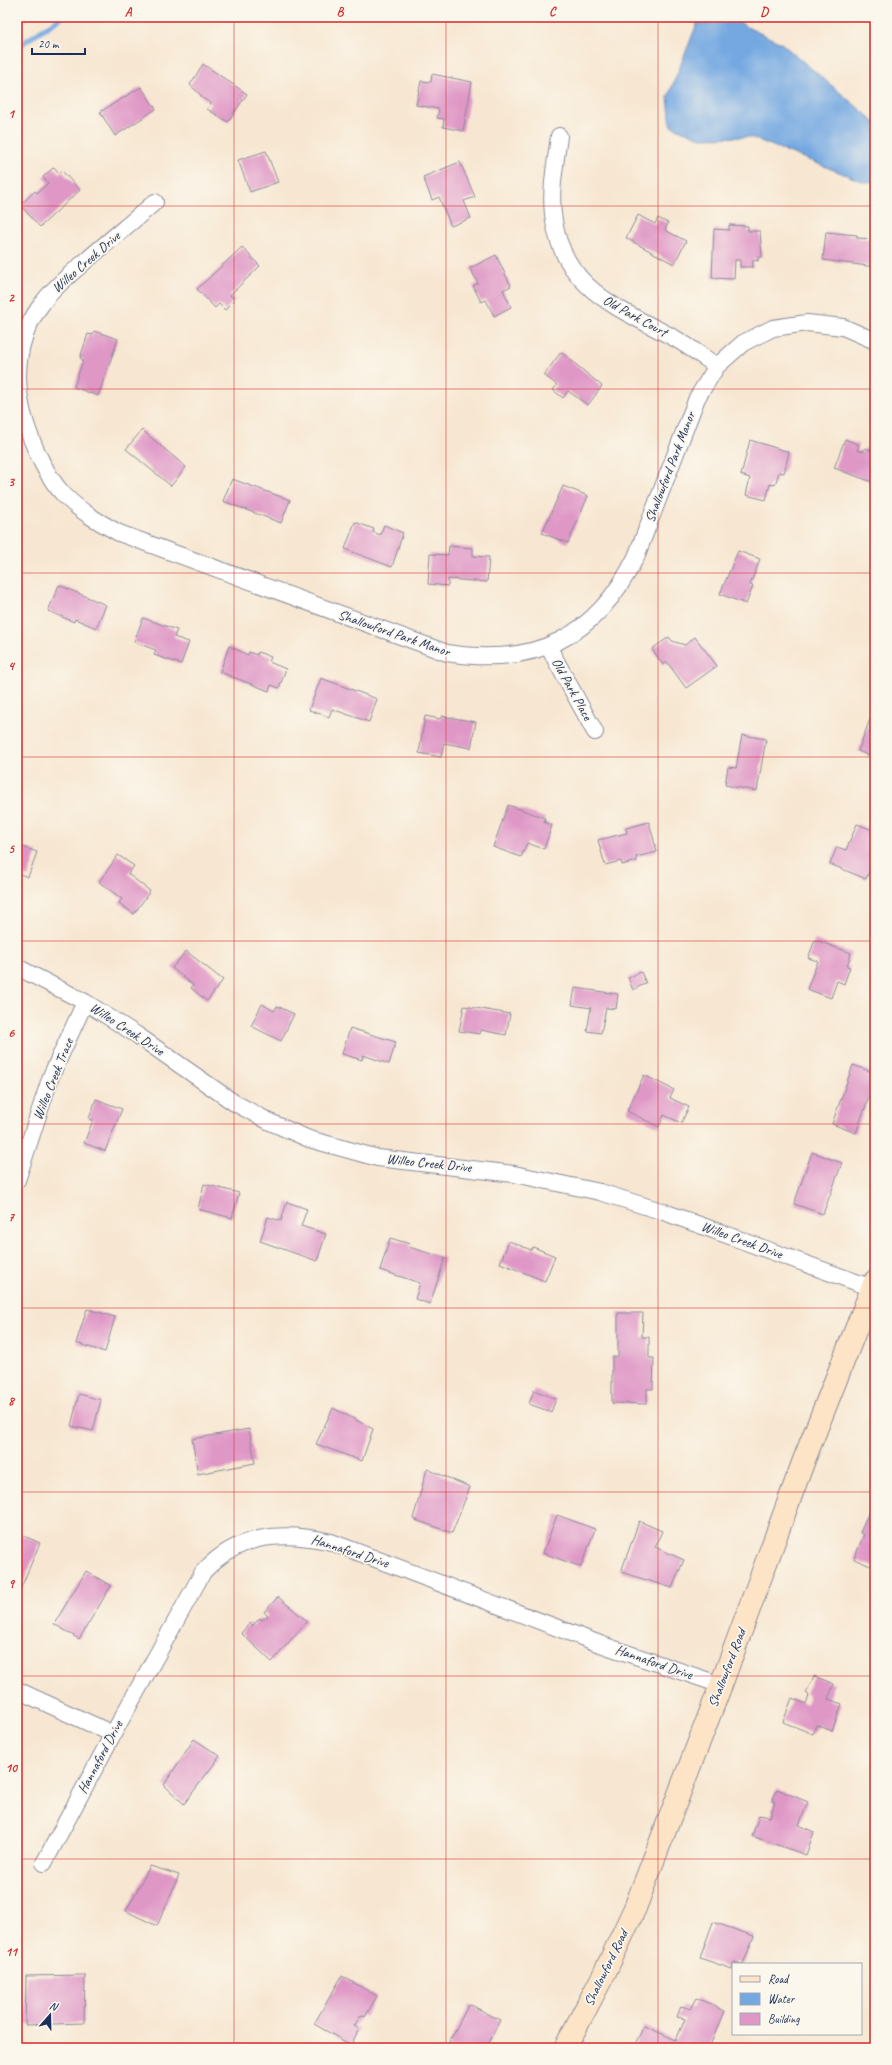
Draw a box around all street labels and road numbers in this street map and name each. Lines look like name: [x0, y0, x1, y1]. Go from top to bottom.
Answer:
street label: Willeo Creek Drive: [48, 227, 125, 296]
street label: Old Park Court: [600, 291, 672, 342]
street label: Shallowford Park Manor: [641, 408, 699, 525]
street label: Shallowford Park Manor: [336, 606, 453, 660]
street label: Old Park Place: [548, 655, 597, 724]
street label: Willeo Creek Drive: [87, 999, 168, 1060]
street label: Willeo Creek Trace: [29, 1034, 78, 1122]
street label: Willeo Creek Drive: [386, 1150, 474, 1176]
street label: Willeo Creek Drive: [699, 1217, 786, 1263]
street label: Hannaford Drive: [309, 1531, 392, 1572]
street label: Shallowford Road: [704, 1624, 751, 1710]
street label: Hannaford Drive: [613, 1641, 696, 1684]
street label: Hannaford Drive: [74, 1716, 127, 1796]
street label: Shallowford Road: [580, 1925, 633, 2009]

